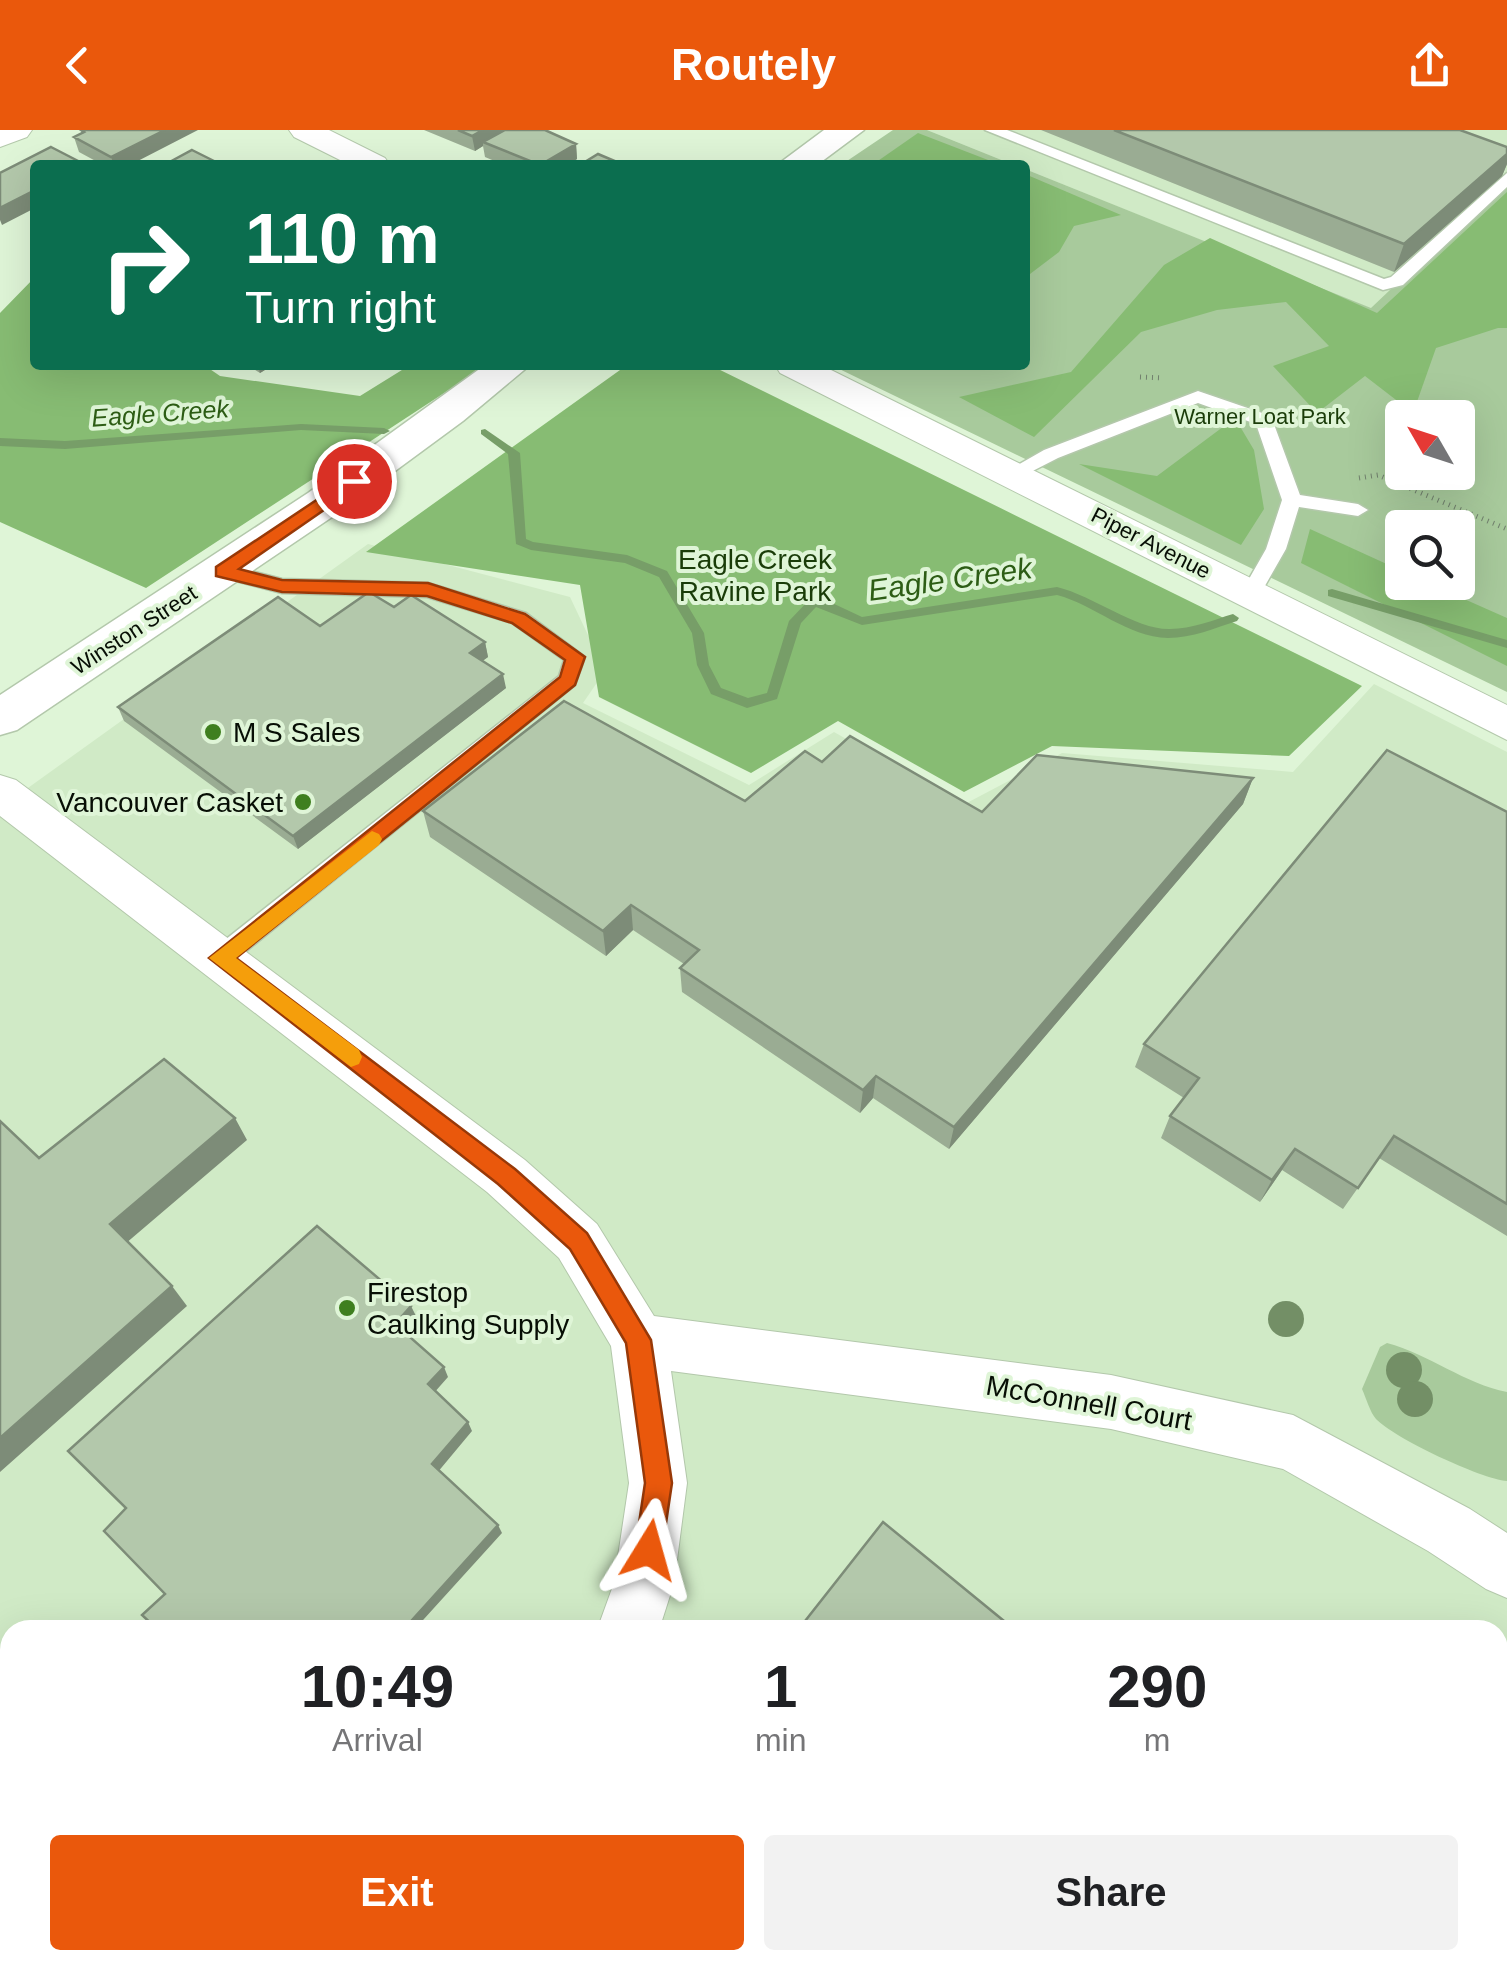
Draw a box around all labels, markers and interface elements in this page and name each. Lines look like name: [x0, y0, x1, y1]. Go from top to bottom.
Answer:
icon: back: [50, 38, 105, 93]
icon: share: [1402, 38, 1457, 93]
text: Routely: [671, 39, 836, 90]
icon: right: [80, 200, 210, 330]
text: 110 m: [245, 200, 440, 278]
text: Turn right: [245, 282, 436, 333]
water label: Eagle Creek: [90, 394, 231, 432]
north arrow: [1385, 400, 1475, 490]
map controls: [1385, 400, 1475, 600]
park label: Warner Loat Park: [1174, 404, 1347, 429]
pin: [312, 439, 397, 524]
icon: arrive: [327, 454, 382, 509]
street label: Piper Avenue: [1087, 502, 1215, 584]
button: search: [1385, 510, 1475, 600]
park label: Eagle Creek Ravine Park: [678, 544, 833, 607]
water label: Eagle Creek: [866, 551, 1036, 607]
street label: Winston Street: [67, 580, 201, 680]
place label: M S Sales: [233, 717, 361, 748]
marker: M S Sales: [202, 721, 224, 743]
place label: Vancouver Casket: [56, 787, 283, 818]
marker: Vancouver Casket: [292, 791, 314, 813]
place label: Firestop Caulking Supply: [367, 1277, 569, 1340]
marker: Firestop Caulking Supply: [336, 1297, 358, 1319]
street label: McConnell Court: [984, 1370, 1195, 1436]
position arrow: [597, 1498, 701, 1602]
text: 10:49: [301, 1653, 454, 1720]
text: 1: [764, 1653, 797, 1720]
text: 290: [1107, 1653, 1207, 1720]
text: Arrival: [332, 1722, 423, 1758]
text: min: [755, 1722, 806, 1758]
text: m: [1144, 1722, 1171, 1758]
button: Exit: [50, 1835, 744, 1950]
button: Share: [764, 1835, 1458, 1950]

